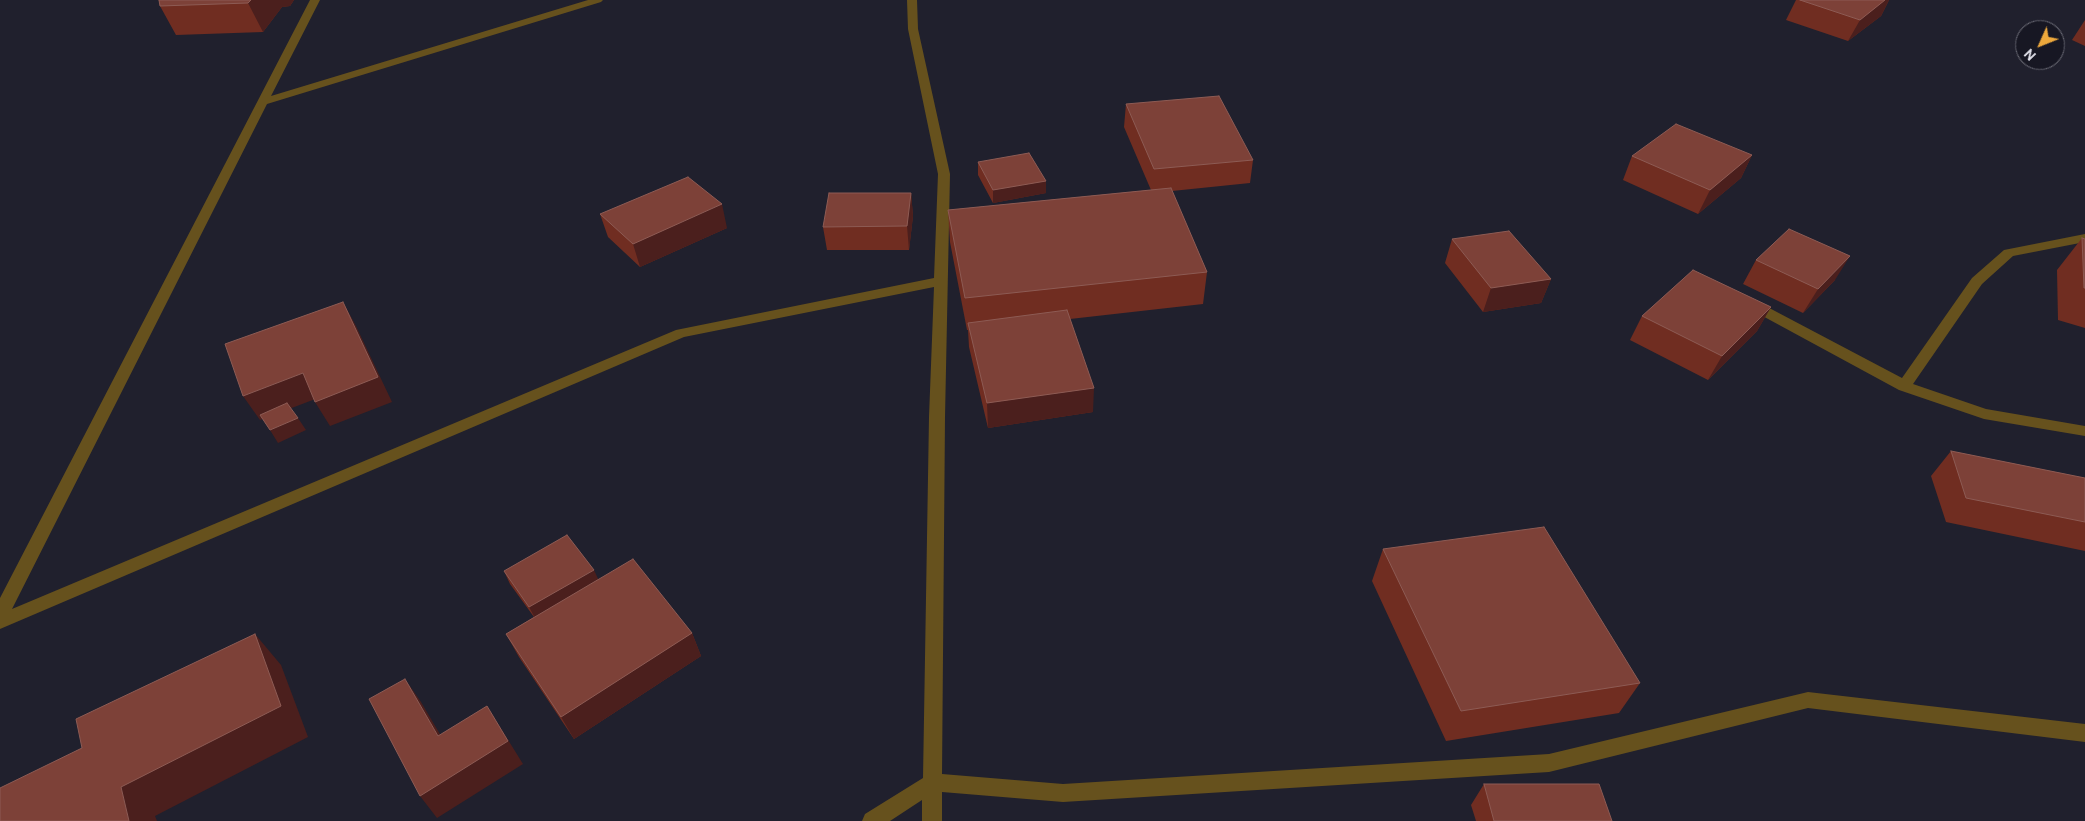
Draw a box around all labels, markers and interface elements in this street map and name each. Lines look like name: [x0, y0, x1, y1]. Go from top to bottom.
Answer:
north arrow: [2015, 20, 2065, 70]
text: N: [2020, 45, 2040, 65]

